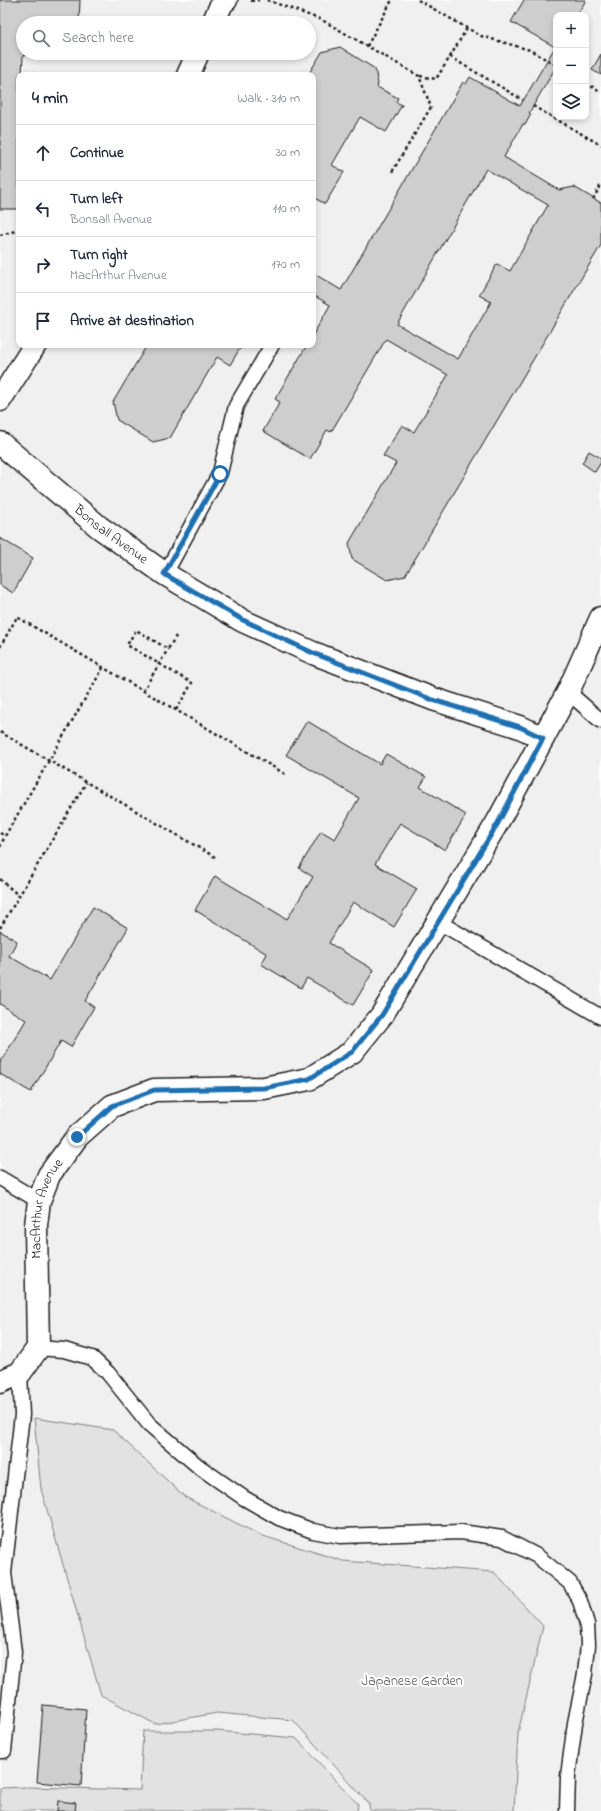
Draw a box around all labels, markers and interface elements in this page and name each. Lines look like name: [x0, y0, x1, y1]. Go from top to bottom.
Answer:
map controls: [553, 12, 589, 120]
button: +: [553, 12, 589, 48]
search box: [16, 16, 316, 60]
icon: search: [30, 27, 52, 49]
text: Search here: [62, 27, 134, 49]
button: −: [553, 48, 589, 84]
button: layers: [553, 84, 589, 120]
text: 4 min: [32, 86, 68, 111]
text: Walk · 310 m: [237, 89, 300, 108]
icon: ahead: [32, 142, 54, 164]
text: Continue: [70, 142, 124, 164]
text: 30 m: [276, 143, 300, 162]
text: Turn left: [70, 188, 123, 210]
icon: left: [32, 198, 54, 220]
text: 110 m: [273, 199, 300, 218]
text: Bonsall Avenue: [70, 210, 152, 229]
text: Turn right: [70, 244, 128, 266]
icon: right: [32, 254, 54, 276]
text: 170 m: [272, 255, 300, 274]
text: MacArthur Avenue: [70, 266, 167, 285]
icon: arrive: [32, 310, 54, 332]
text: Arrive at destination: [70, 310, 194, 332]
route start: [211, 465, 229, 483]
street label: Bonsall Avenue: [69, 499, 153, 570]
route end: [68, 1128, 86, 1146]
street label: MacArthur Avenue: [25, 1153, 69, 1259]
park label: Japanese Garden: [361, 1671, 463, 1692]

